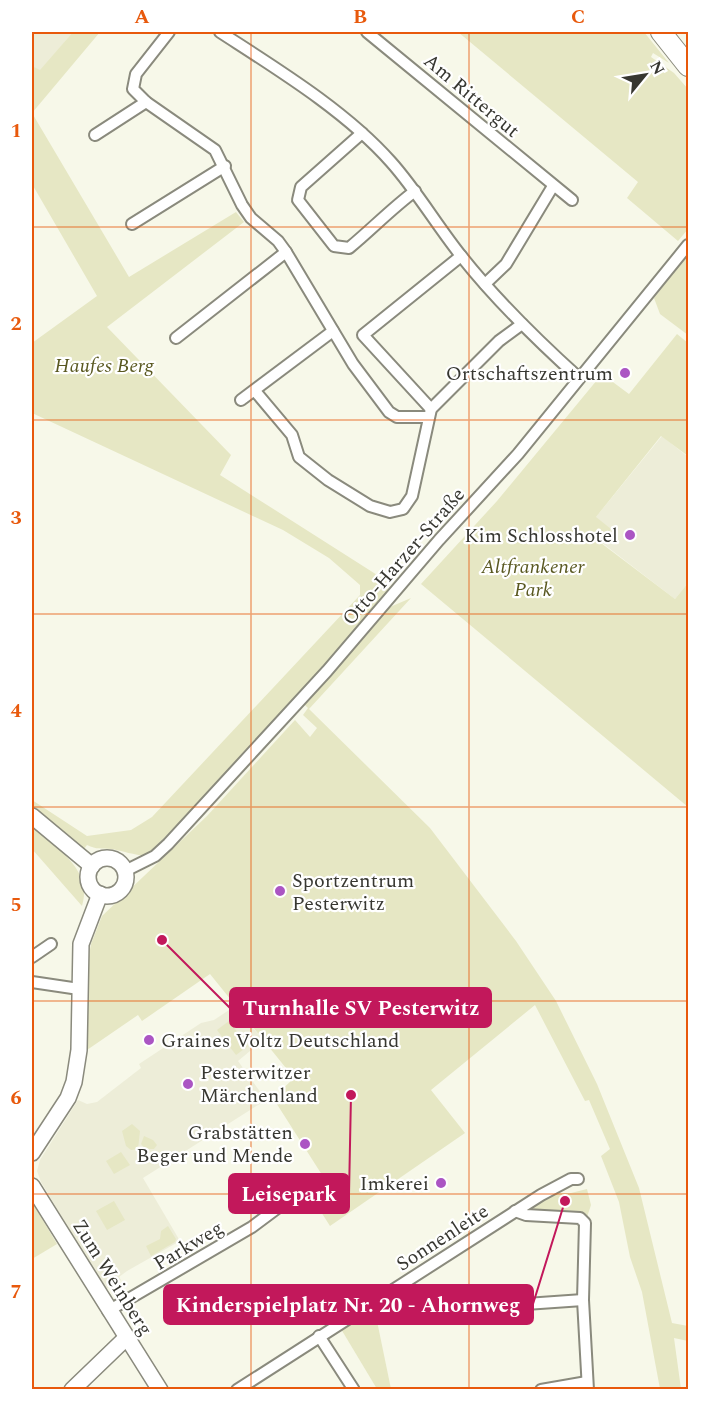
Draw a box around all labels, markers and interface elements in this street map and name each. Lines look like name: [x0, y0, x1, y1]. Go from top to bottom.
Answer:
text: A: [134, 2, 150, 32]
text: B: [353, 2, 367, 32]
text: C: [571, 2, 585, 32]
north arrow: [615, 45, 675, 105]
street label: Am Rittergut: [417, 46, 526, 145]
text: N: [643, 56, 671, 80]
text: 1: [10, 116, 22, 146]
text: 2: [10, 309, 22, 339]
park label: Haufes Berg: [54, 351, 155, 381]
place label: Ortschaftszentrum: [446, 359, 613, 389]
marker: Ortschaftszentrum: [618, 366, 632, 380]
street label: Otto-Harzer-Straße: [335, 481, 472, 632]
text: 3: [10, 503, 22, 533]
place label: Kim Schlosshotel: [464, 521, 618, 551]
marker: Kim Schlosshotel: [623, 528, 637, 542]
park label: Altfrankener Park: [480, 552, 586, 605]
text: 4: [10, 696, 22, 726]
place label: Sportzentrum Pesterwitz: [292, 866, 414, 919]
marker: Sportzentrum Pesterwitz: [273, 884, 287, 898]
text: 5: [10, 890, 22, 920]
callout: Turnhalle SV Pesterwitz: [230, 988, 491, 1027]
text: Turnhalle SV Pesterwitz: [243, 993, 479, 1025]
place label: Graines Voltz Deutschland: [161, 1026, 400, 1056]
marker: Graines Voltz Deutschland: [142, 1033, 156, 1047]
place label: Pesterwitzer Märchenland: [200, 1058, 318, 1111]
marker: Pesterwitzer Märchenland: [181, 1077, 195, 1091]
text: 6: [10, 1083, 22, 1113]
place label: Grabstätten Beger und Mende: [136, 1118, 293, 1171]
marker: Grabstätten Beger und Mende: [298, 1137, 312, 1151]
place label: Imkerei: [360, 1169, 429, 1199]
callout: Leisepark: [229, 1174, 349, 1213]
marker: Imkerei: [434, 1176, 448, 1190]
text: Leisepark: [241, 1179, 337, 1211]
street label: Sonnenleite: [390, 1197, 495, 1279]
street label: Zum Weinberg: [64, 1213, 160, 1342]
street label: Parkweg: [148, 1213, 229, 1279]
text: 7: [10, 1277, 22, 1307]
callout: Kinderspielplatz Nr. 20 - Ahornweg: [164, 1285, 533, 1324]
text: Kinderspielplatz Nr. 20 - Ahornweg: [176, 1290, 520, 1322]

